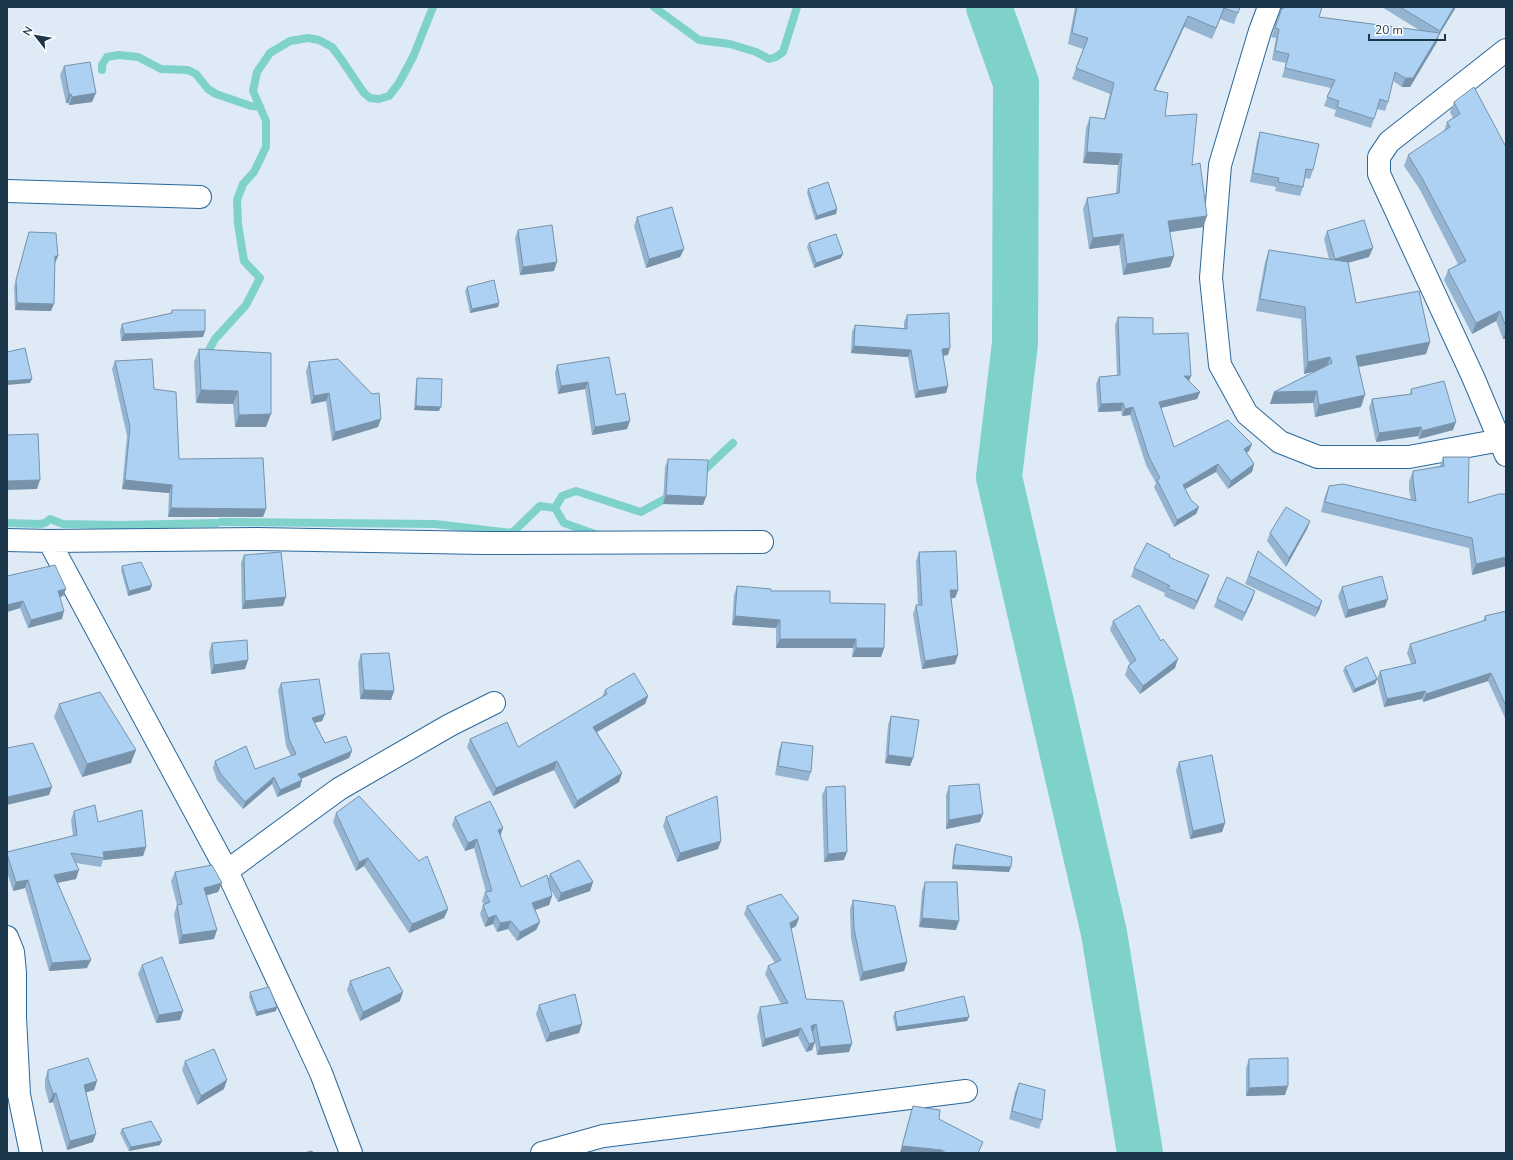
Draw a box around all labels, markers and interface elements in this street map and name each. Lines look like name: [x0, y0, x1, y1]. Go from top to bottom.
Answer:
north arrow: [16, 16, 56, 56]
scale bar: [1369, 16, 1445, 42]
text: 20 m: [1375, 22, 1403, 38]
text: N: [19, 24, 36, 38]

